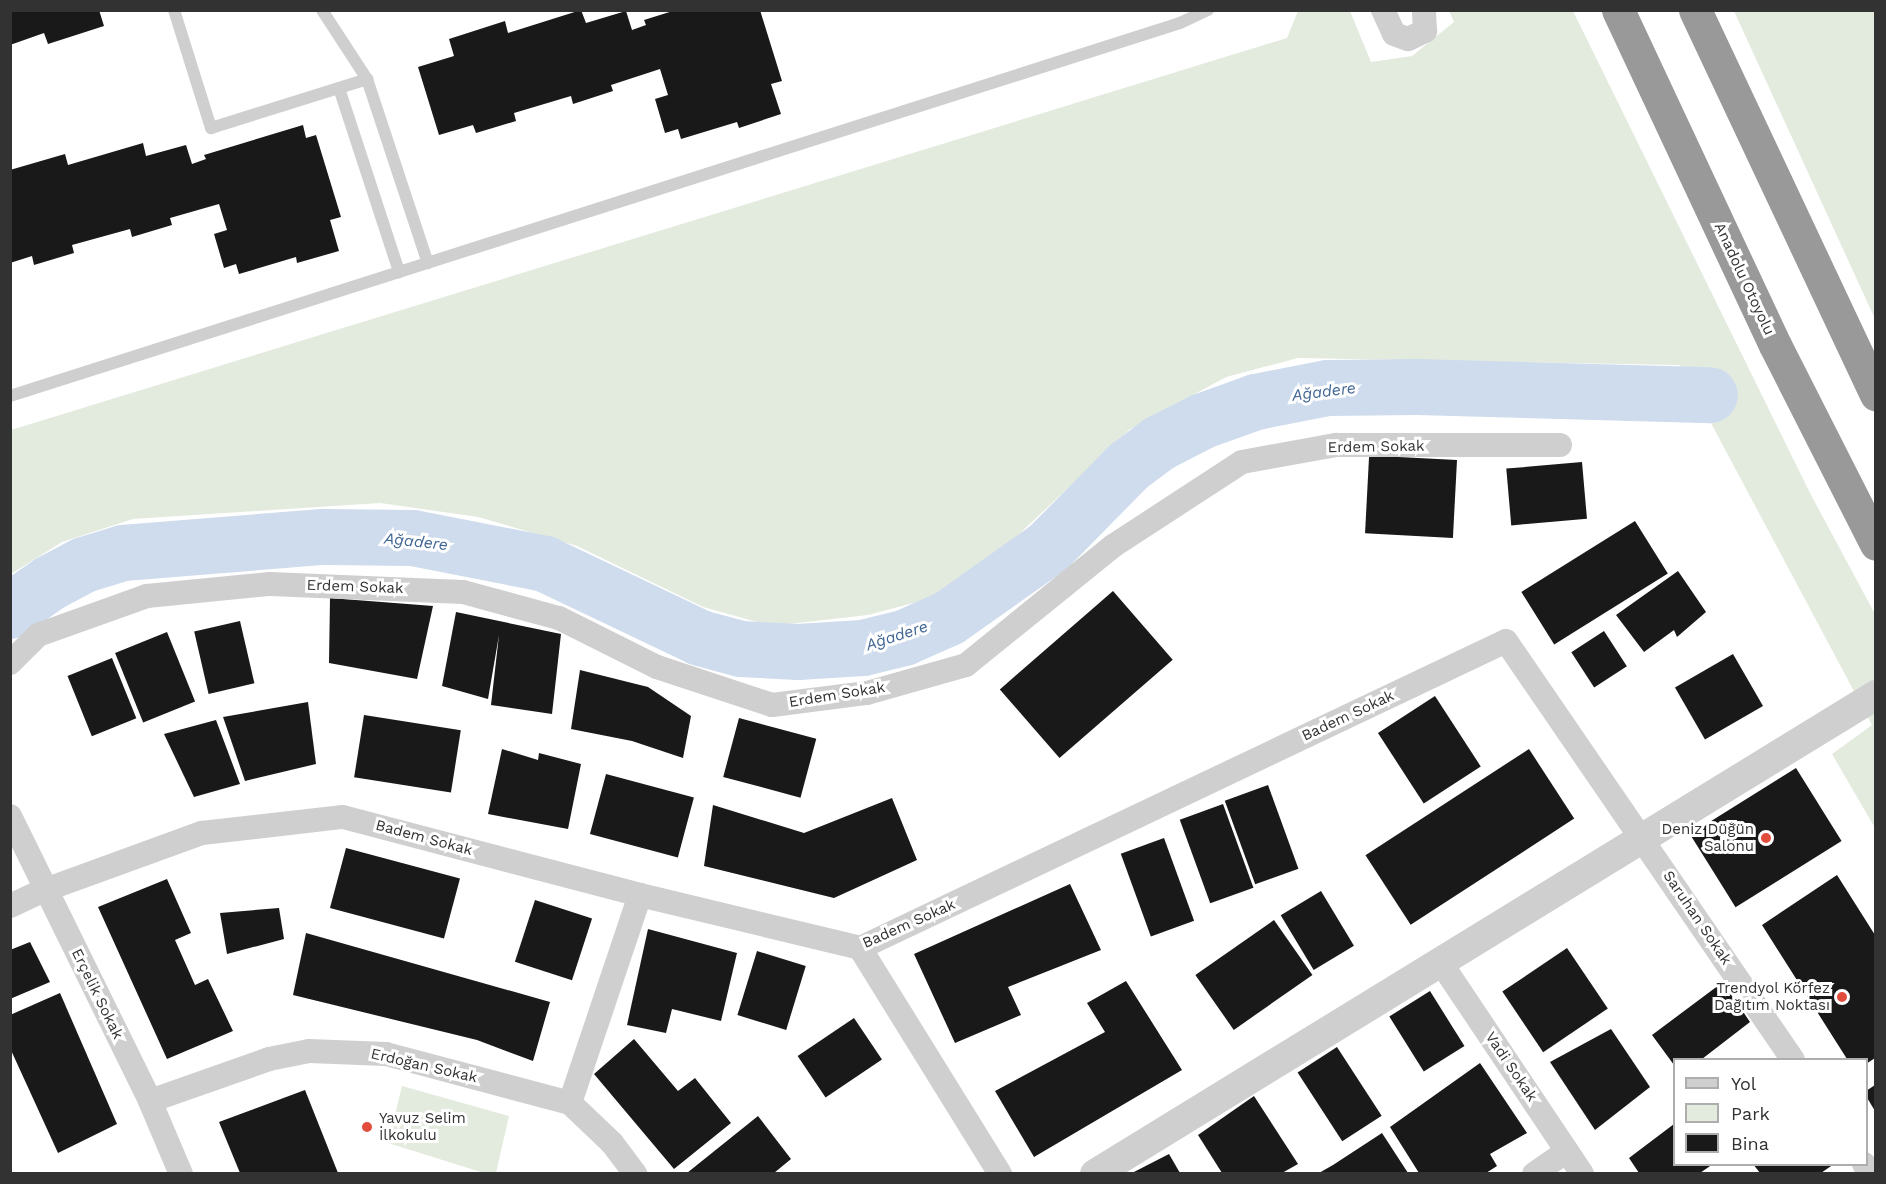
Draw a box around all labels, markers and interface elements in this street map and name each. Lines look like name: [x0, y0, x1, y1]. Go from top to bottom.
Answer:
street label: Anadolu Otoyolu: [1710, 220, 1778, 338]
water label: Ağadere: [1291, 379, 1357, 405]
street label: Erdem Sokak: [1327, 437, 1425, 457]
water label: Ağadere: [383, 529, 449, 555]
street label: Erdem Sokak: [306, 576, 404, 598]
water label: Ağadere: [864, 617, 930, 655]
street label: Erdem Sokak: [788, 679, 886, 711]
street label: Badem Sokak: [1299, 687, 1397, 745]
street label: Badem Sokak: [374, 816, 474, 860]
place label: Deniz Düğün Salonu: [1662, 820, 1754, 855]
marker: Deniz Düğün Salonu: [1759, 831, 1773, 845]
street label: Saruhan Sokak: [1659, 868, 1735, 968]
street label: Badem Sokak: [860, 895, 958, 953]
street label: Erçelik Sokak: [67, 946, 127, 1042]
place label: Trendyol Körfez Dağıtım Noktası: [1714, 979, 1830, 1014]
marker: Trendyol Körfez Dağıtım Noktası: [1835, 990, 1849, 1004]
street label: Vadi Sokak: [1481, 1029, 1541, 1105]
street label: Erdoğan Sokak: [369, 1045, 479, 1087]
legend: [1673, 1058, 1868, 1166]
text: Yol: [1731, 1073, 1756, 1094]
text: Park: [1731, 1103, 1770, 1124]
place label: Yavuz Selim İlkokulu: [379, 1109, 466, 1144]
marker: Yavuz Selim İlkokulu: [360, 1120, 374, 1134]
text: Bina: [1731, 1133, 1769, 1154]

